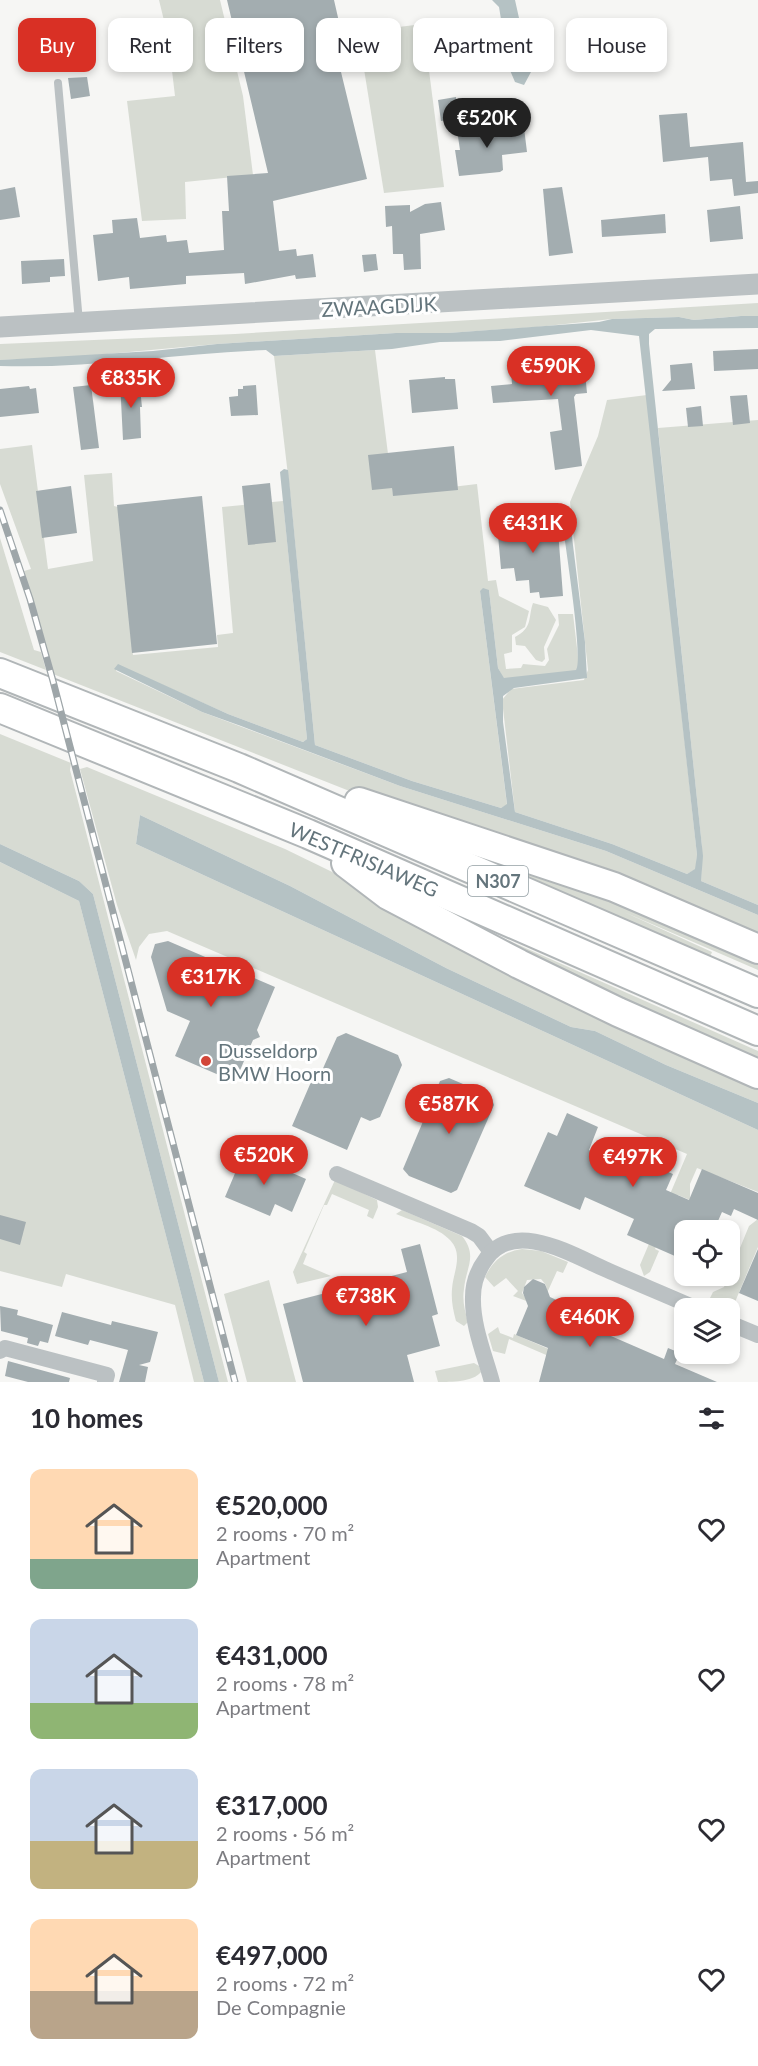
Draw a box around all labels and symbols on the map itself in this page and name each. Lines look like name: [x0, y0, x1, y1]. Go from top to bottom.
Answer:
pin: €520K: [445, 98, 529, 149]
street label: ZWAAGDIJK: [321, 291, 438, 321]
pin: €590K: [509, 346, 593, 397]
pin: €835K: [89, 358, 173, 409]
pin: €431K: [491, 503, 575, 554]
street label: WESTFRISIAWEG: [286, 817, 442, 901]
road number: N307: [468, 866, 528, 896]
pin: €317K: [169, 957, 253, 1008]
place label: Dusseldorp BMW Hoorn: [218, 1038, 331, 1085]
marker: Dusseldorp BMW Hoorn: [199, 1054, 213, 1068]
pin: €587K: [407, 1084, 491, 1135]
pin: €520K: [222, 1135, 306, 1186]
pin: €497K: [591, 1137, 675, 1188]
pin: €738K: [324, 1276, 408, 1327]
pin: €460K: [548, 1297, 632, 1348]

